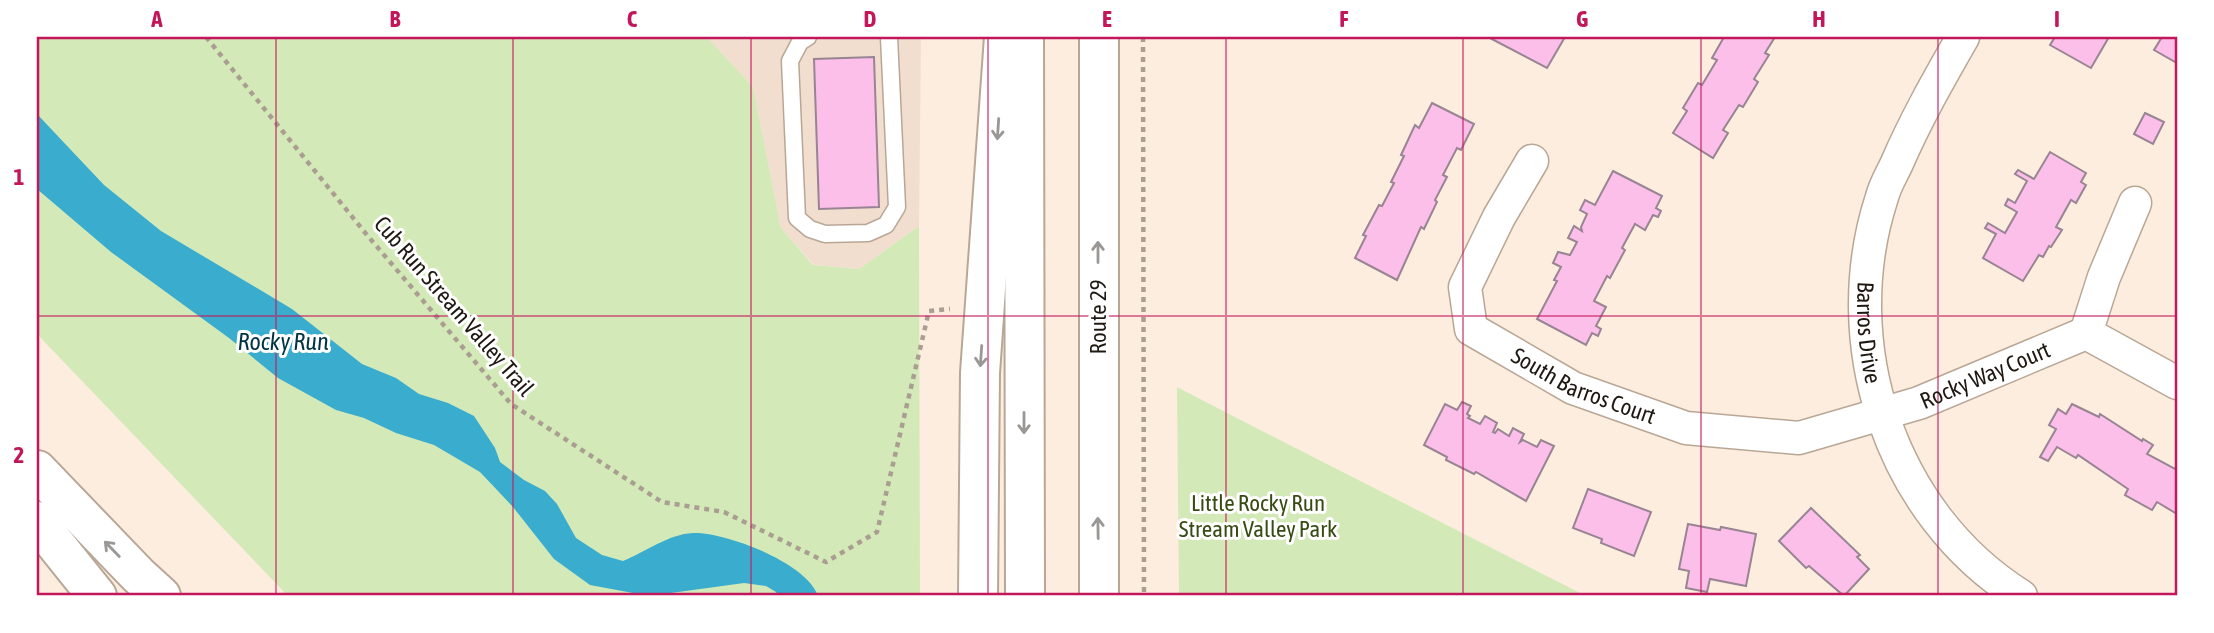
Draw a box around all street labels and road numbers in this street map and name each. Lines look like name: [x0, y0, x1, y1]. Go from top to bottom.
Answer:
street label: Cub Run Stream Valley Trail: [369, 211, 539, 401]
street label: Route 29: [1085, 279, 1111, 355]
street label: Barros Drive: [1852, 281, 1886, 386]
street label: Rocky Way Court: [1916, 337, 2054, 414]
street label: South Barros Court: [1507, 342, 1659, 429]

